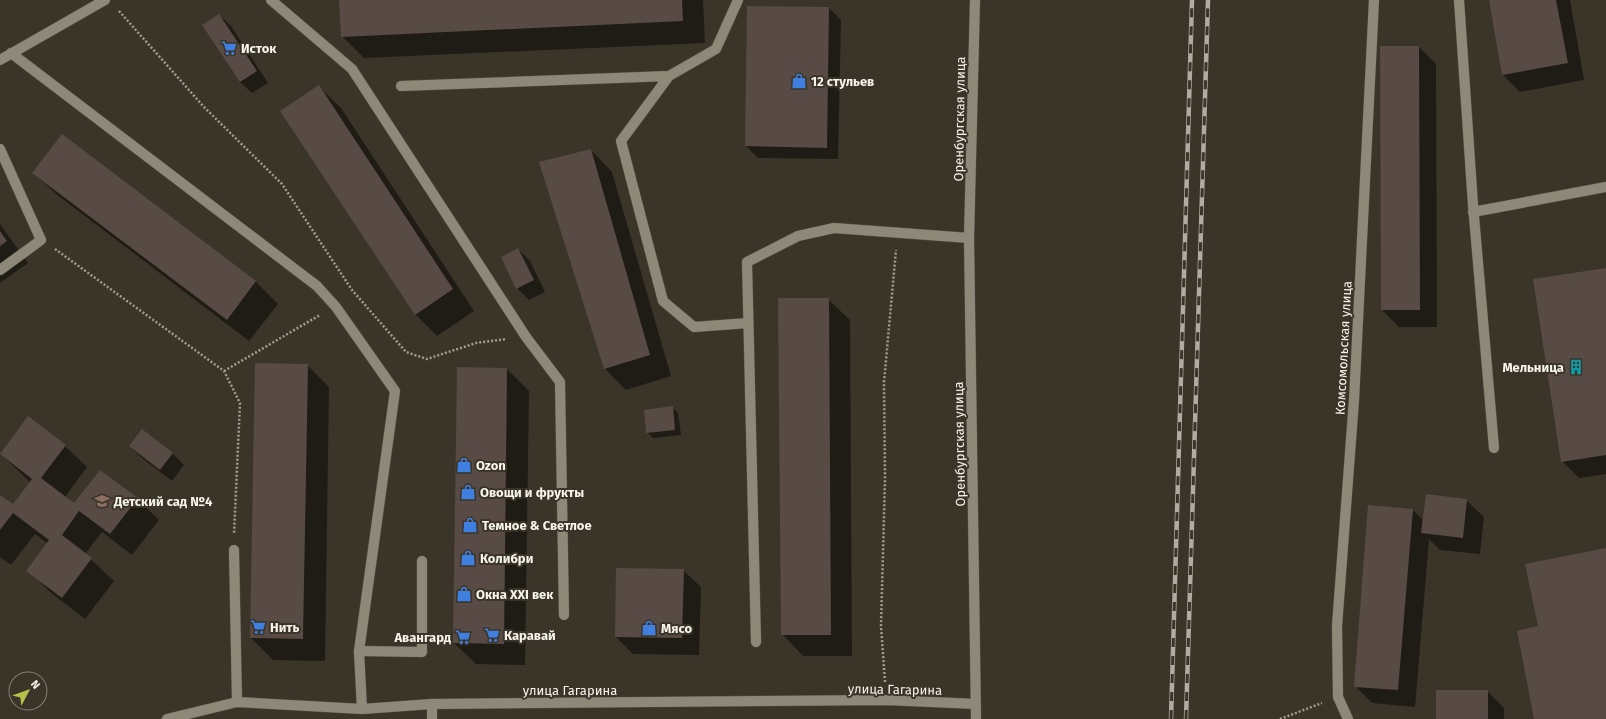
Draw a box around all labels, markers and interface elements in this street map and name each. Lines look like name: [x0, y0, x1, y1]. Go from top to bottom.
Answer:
supermarket icon: Исток: [220, 39, 238, 57]
place label: Исток: [241, 41, 277, 56]
street label: Оренбургская улица: [951, 56, 968, 182]
shop icon: 12 стульев: [790, 72, 808, 90]
place label: 12 стульев: [811, 74, 874, 89]
street label: Комсомольская улица: [1332, 281, 1355, 416]
building icon: Мельница: [1567, 358, 1585, 376]
place label: Мельница: [1502, 360, 1564, 375]
street label: Оренбургская улица: [951, 381, 968, 507]
shop icon: Ozon: [455, 456, 473, 474]
place label: Ozon: [476, 458, 506, 473]
shop icon: Овощи и фрукты: [459, 483, 477, 501]
place label: Овощи и фрукты: [480, 485, 584, 500]
school or university icon: Детский сад №4: [93, 492, 111, 510]
place label: Детский сад №4: [113, 494, 213, 509]
shop icon: Темное & Светлое: [461, 516, 479, 534]
place label: Темное & Светлое: [482, 518, 592, 533]
shop icon: Колибри: [459, 549, 477, 567]
place label: Колибри: [480, 551, 533, 566]
shop icon: Окна XXI век: [455, 585, 473, 603]
place label: Окна XXI век: [476, 587, 554, 602]
supermarket icon: Нить: [249, 618, 267, 636]
shop icon: Мясо: [640, 619, 658, 637]
place label: Нить: [270, 620, 299, 635]
place label: Мясо: [661, 621, 692, 636]
supermarket icon: Каравай: [483, 626, 501, 644]
supermarket icon: Авангард: [454, 628, 472, 646]
place label: Каравай: [504, 628, 556, 643]
place label: Авангард: [393, 630, 452, 645]
north arrow: [8, 671, 48, 711]
text: N: [28, 678, 42, 692]
street label: улица Гагарина: [848, 681, 942, 698]
street label: улица Гагарина: [523, 683, 617, 698]

